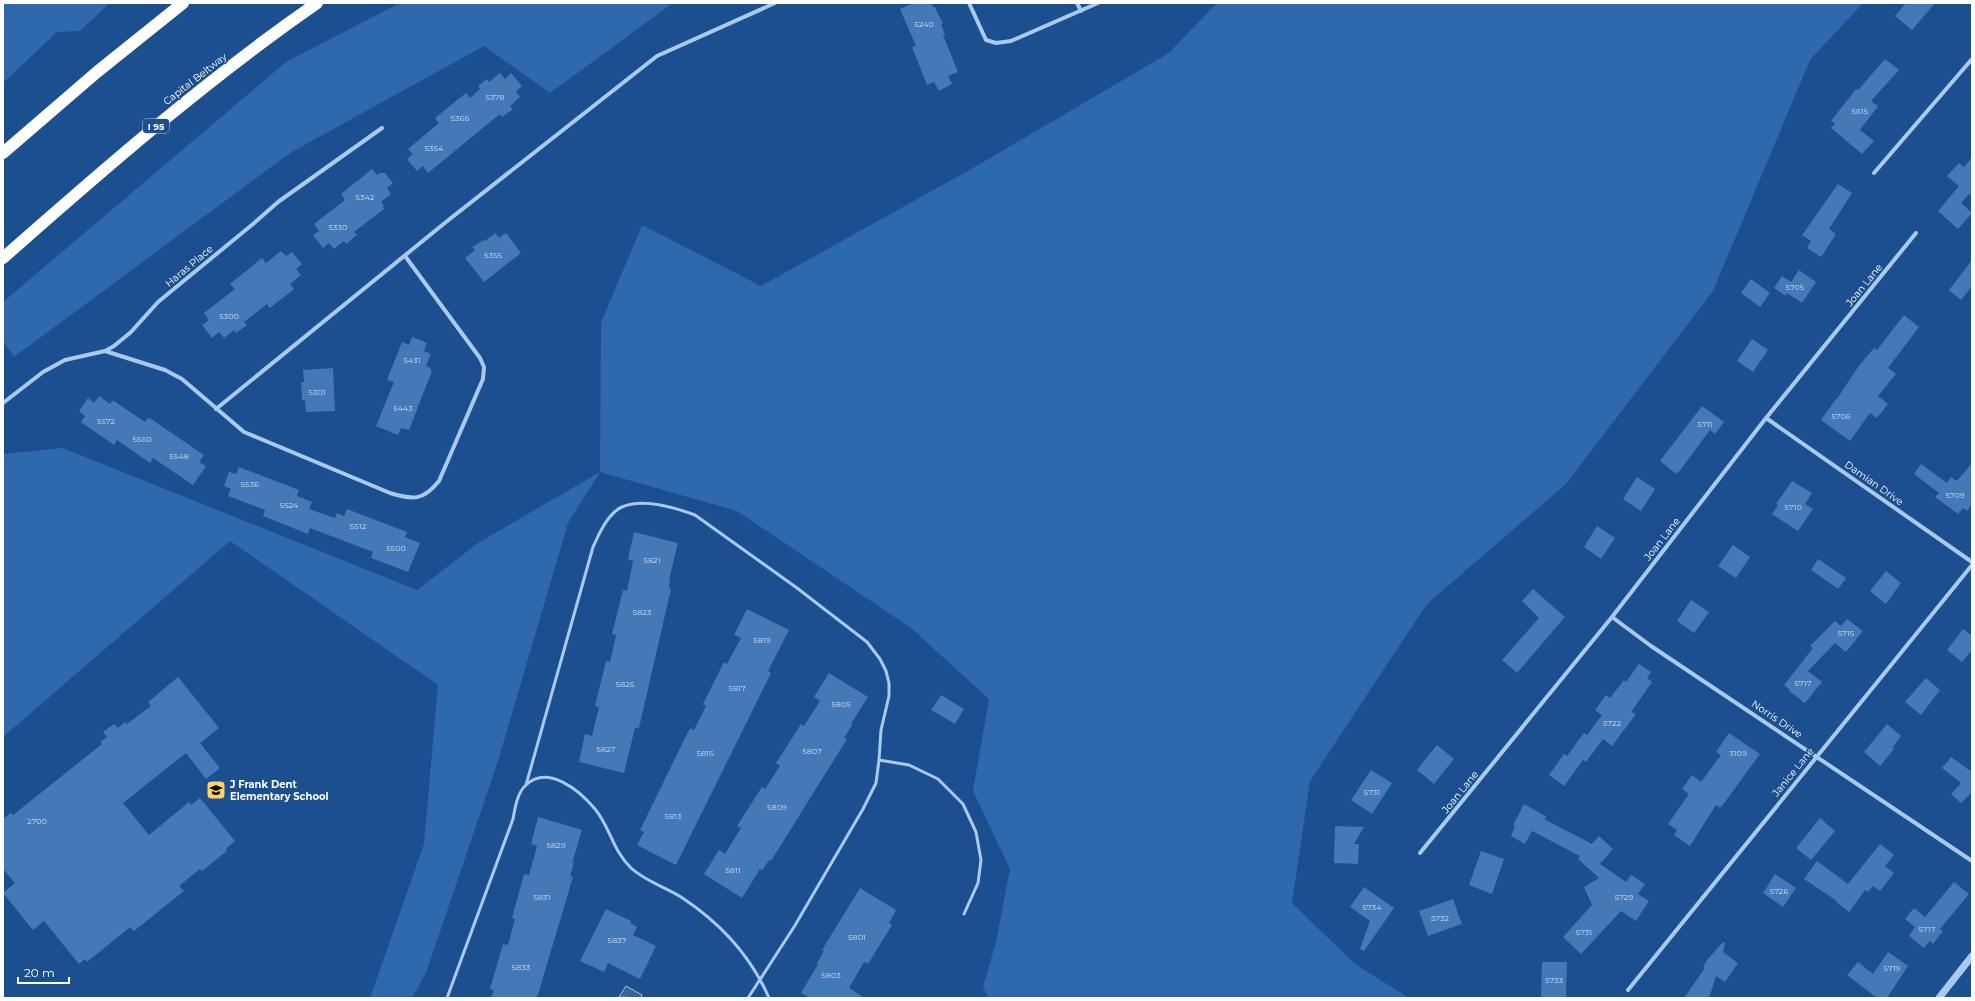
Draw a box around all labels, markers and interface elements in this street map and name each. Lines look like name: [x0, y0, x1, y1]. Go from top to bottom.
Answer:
house number: 5240: [914, 19, 934, 29]
street label: Capital Beltway: [161, 50, 230, 108]
house number: 5378: [486, 92, 504, 102]
house number: 5615: [1852, 106, 1869, 116]
house number: 5366: [451, 113, 469, 123]
road number: I 95: [143, 119, 169, 133]
house number: 5354: [425, 143, 444, 153]
house number: 5342: [356, 192, 375, 202]
house number: 5330: [329, 222, 347, 232]
street label: Haras Place: [162, 242, 216, 290]
house number: 5355: [484, 250, 502, 260]
street label: Joan Lane: [1842, 261, 1885, 310]
house number: 5705: [1786, 282, 1805, 292]
house number: 5300: [219, 311, 239, 321]
house number: 5431: [403, 355, 421, 365]
house number: 5301: [308, 387, 326, 397]
house number: 5443: [393, 403, 413, 413]
house number: 5706: [1831, 411, 1851, 421]
house number: 5572: [97, 416, 116, 426]
house number: 5711: [1698, 419, 1713, 429]
house number: 5560: [132, 434, 152, 444]
house number: 5548: [169, 451, 189, 461]
street label: Damian Drive: [1842, 458, 1906, 508]
house number: 5536: [241, 479, 259, 489]
house number: 5709: [1945, 490, 1965, 500]
house number: 5524: [280, 500, 299, 510]
house number: 5710: [1784, 502, 1802, 512]
street label: Joan Lane: [1641, 515, 1683, 564]
house number: 5512: [350, 521, 367, 531]
house number: 5500: [386, 543, 406, 553]
house number: 5821: [643, 555, 661, 565]
house number: 5823: [633, 607, 652, 617]
house number: 5715: [1838, 628, 1855, 638]
house number: 5819: [753, 635, 771, 645]
house number: 5717: [1795, 678, 1812, 688]
house number: 5825: [616, 679, 635, 689]
house number: 5817: [728, 683, 746, 693]
street label: Norris Drive: [1749, 697, 1805, 741]
house number: 5805: [831, 699, 851, 709]
house number: 5722: [1603, 718, 1622, 728]
house number: 5827: [597, 744, 616, 754]
street label: Janice Lane: [1769, 745, 1817, 800]
house number: 5807: [802, 746, 822, 756]
house number: 5815: [696, 748, 714, 758]
house number: 3109: [1729, 748, 1747, 758]
street label: Joan Lane: [1438, 768, 1481, 817]
place label: J Frank Dent Elementary School: [229, 778, 329, 803]
school or university icon: J Frank Dent Elementary School: [205, 779, 227, 801]
house number: 5731: [1364, 787, 1380, 797]
house number: 5809: [767, 802, 787, 812]
house number: 5813: [664, 811, 682, 821]
house number: 2700: [27, 816, 47, 826]
house number: 5829: [546, 840, 566, 850]
house number: 5811: [725, 865, 741, 875]
house number: 5726: [1770, 886, 1788, 896]
house number: 5831: [533, 892, 551, 902]
house number: 5729: [1615, 892, 1633, 902]
house number: 5734: [1363, 902, 1382, 912]
house number: 5732: [1431, 913, 1449, 923]
house number: 5717: [1919, 924, 1936, 934]
house number: 5731: [1576, 927, 1592, 937]
house number: 5801: [848, 932, 866, 942]
house number: 5837: [608, 935, 627, 945]
scale bar: [18, 959, 69, 985]
house number: 5833: [512, 962, 531, 972]
house number: 5719: [1884, 963, 1901, 973]
text: 20 m: [24, 965, 55, 980]
house number: 5803: [821, 970, 841, 980]
house number: 5733: [1545, 975, 1564, 985]

